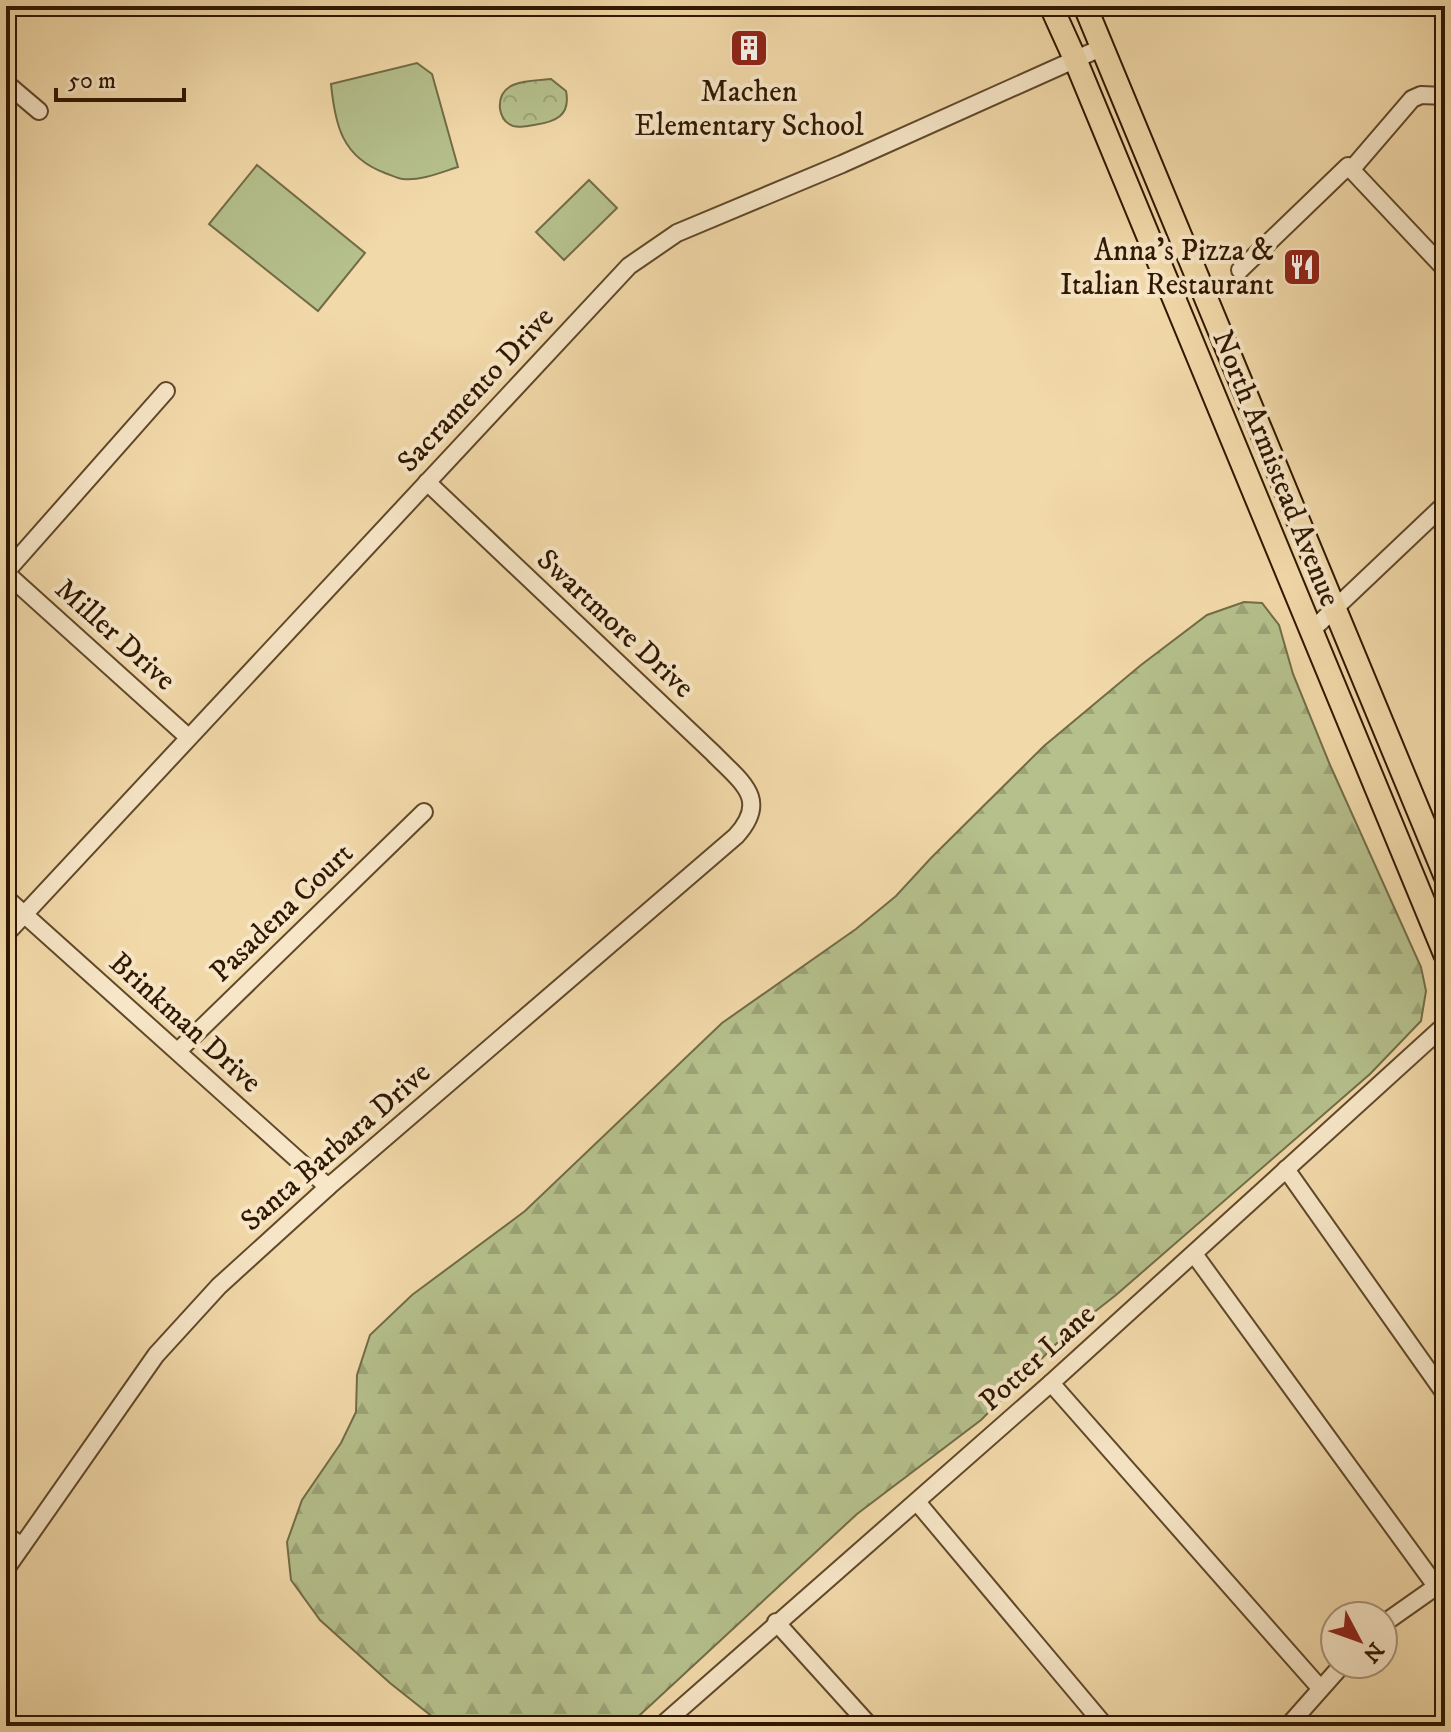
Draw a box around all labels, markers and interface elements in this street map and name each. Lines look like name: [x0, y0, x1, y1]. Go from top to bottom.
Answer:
building icon: Machen Elementary School: [728, 27, 770, 69]
scale bar: [56, 52, 184, 102]
text: 50 m: [68, 66, 116, 96]
place label: Machen Elementary School: [634, 74, 864, 145]
place label: Anna's Pizza & Italian Restaurant: [1060, 233, 1274, 304]
restaurant icon: Anna's Pizza & Italian Restaurant: [1281, 246, 1323, 288]
street label: Sacramento Drive: [390, 299, 562, 481]
street label: North Armistead Avenue: [1203, 325, 1348, 612]
street label: Swartmore Drive: [529, 542, 701, 706]
street label: Miller Drive: [47, 571, 183, 699]
street label: Pasadena Court: [203, 836, 361, 991]
street label: Brinkman Drive: [101, 945, 269, 1101]
street label: Santa Barbara Drive: [233, 1055, 439, 1240]
street label: Potter Lane: [972, 1297, 1104, 1420]
north arrow: [1319, 1600, 1399, 1680]
text: N: [1357, 1636, 1389, 1668]

